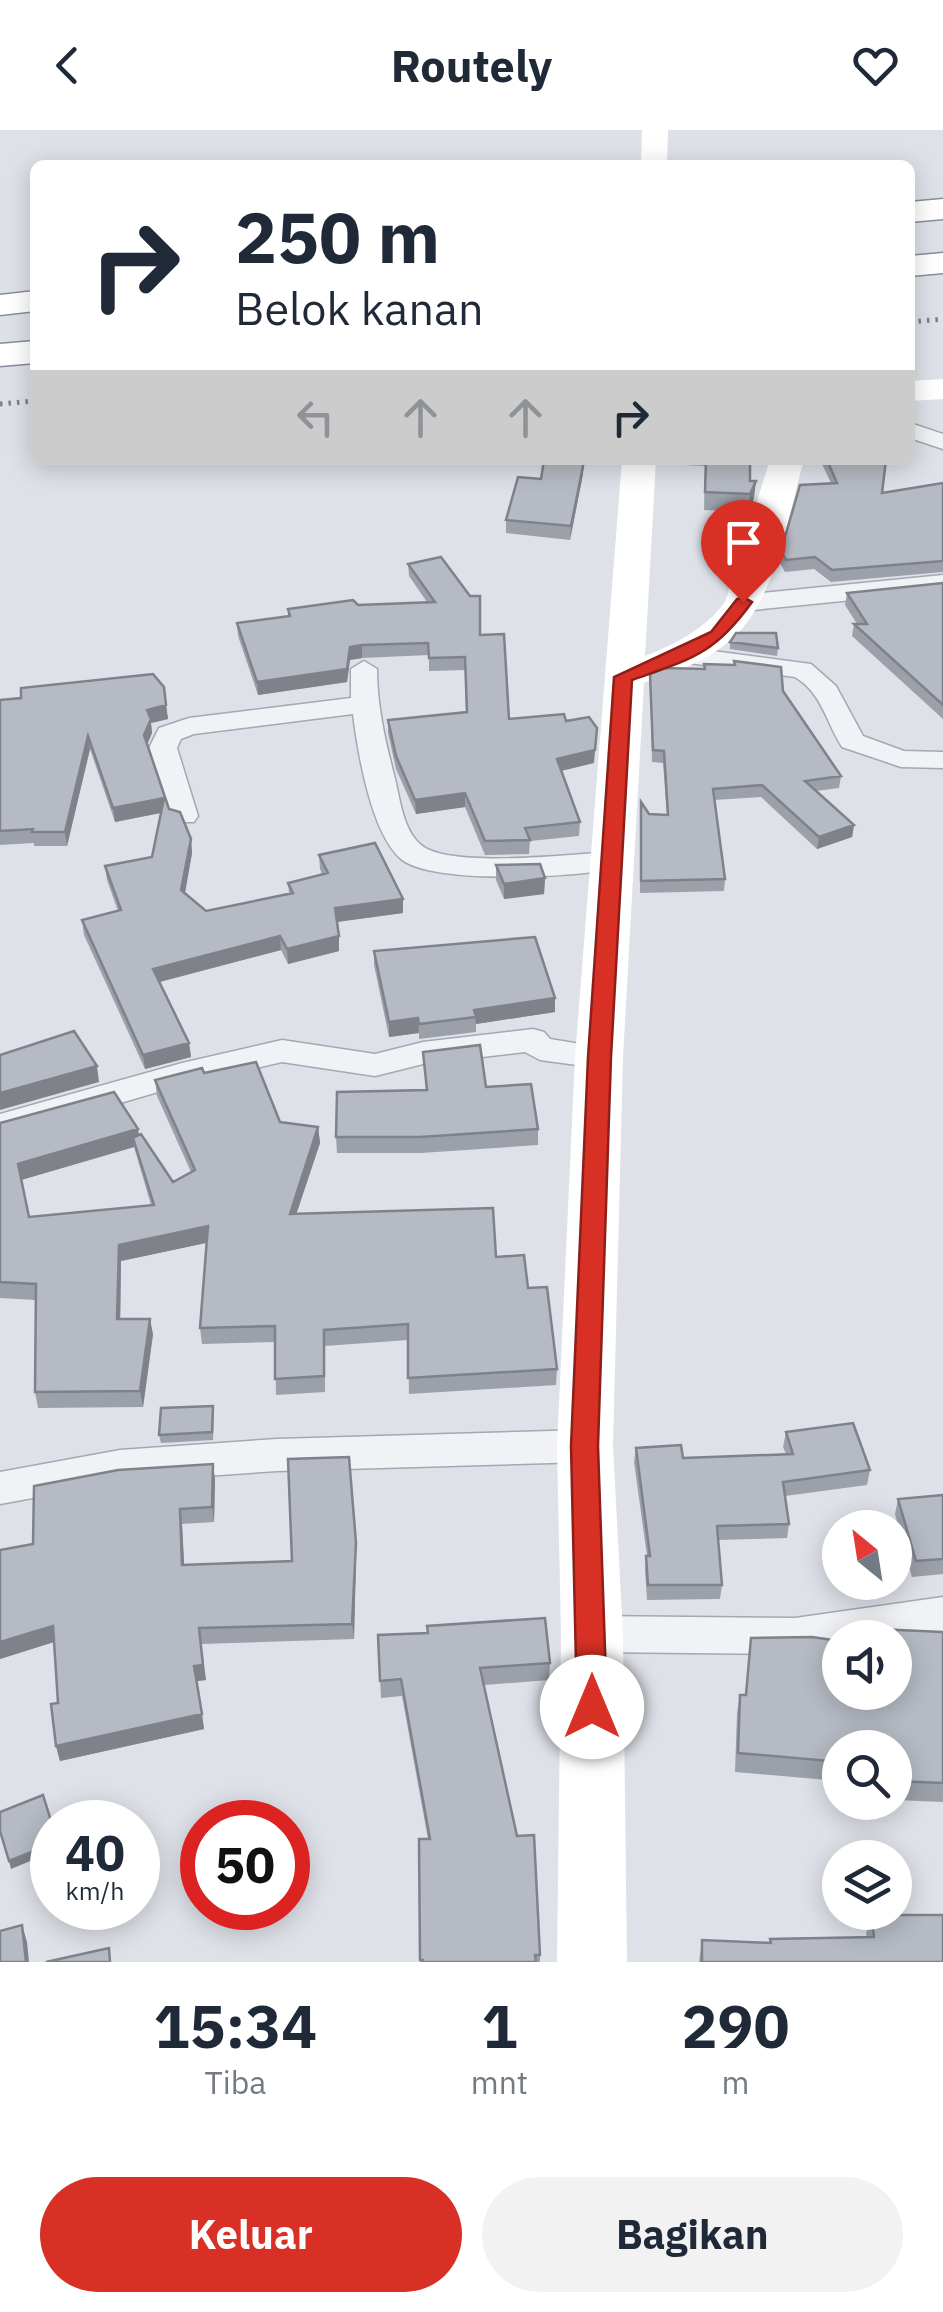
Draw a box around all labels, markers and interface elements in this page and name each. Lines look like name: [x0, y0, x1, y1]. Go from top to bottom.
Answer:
text: Routely: [391, 36, 552, 94]
icon: back: [40, 38, 95, 93]
icon: heart: [848, 38, 903, 93]
text: 250 m: [235, 191, 440, 282]
icon: right: [70, 200, 200, 330]
text: Belok kanan: [235, 279, 484, 337]
icon: left: [288, 390, 343, 445]
icon: ahead: [393, 390, 448, 445]
icon: ahead: [498, 390, 553, 445]
icon: right: [603, 390, 658, 445]
pin: [701, 500, 786, 603]
icon: arrive: [716, 515, 771, 570]
north arrow: [822, 1510, 912, 1600]
map controls: [822, 1510, 912, 1930]
button: sound: [822, 1620, 912, 1710]
position arrow: [540, 1655, 644, 1759]
button: search: [822, 1730, 912, 1820]
speed limit sign: 50: [180, 1800, 310, 1930]
text: 40: [65, 1820, 125, 1885]
button: layers: [822, 1840, 912, 1930]
text: km/h: [66, 1874, 124, 1907]
text: 15:34: [153, 1986, 317, 2065]
text: 1: [481, 1986, 517, 2065]
text: 290: [682, 1986, 790, 2065]
text: Tiba: [204, 2061, 266, 2103]
text: mnt: [471, 2061, 528, 2103]
text: m: [722, 2061, 750, 2103]
button: Keluar: [40, 2177, 462, 2292]
button: Bagikan: [482, 2177, 903, 2292]

